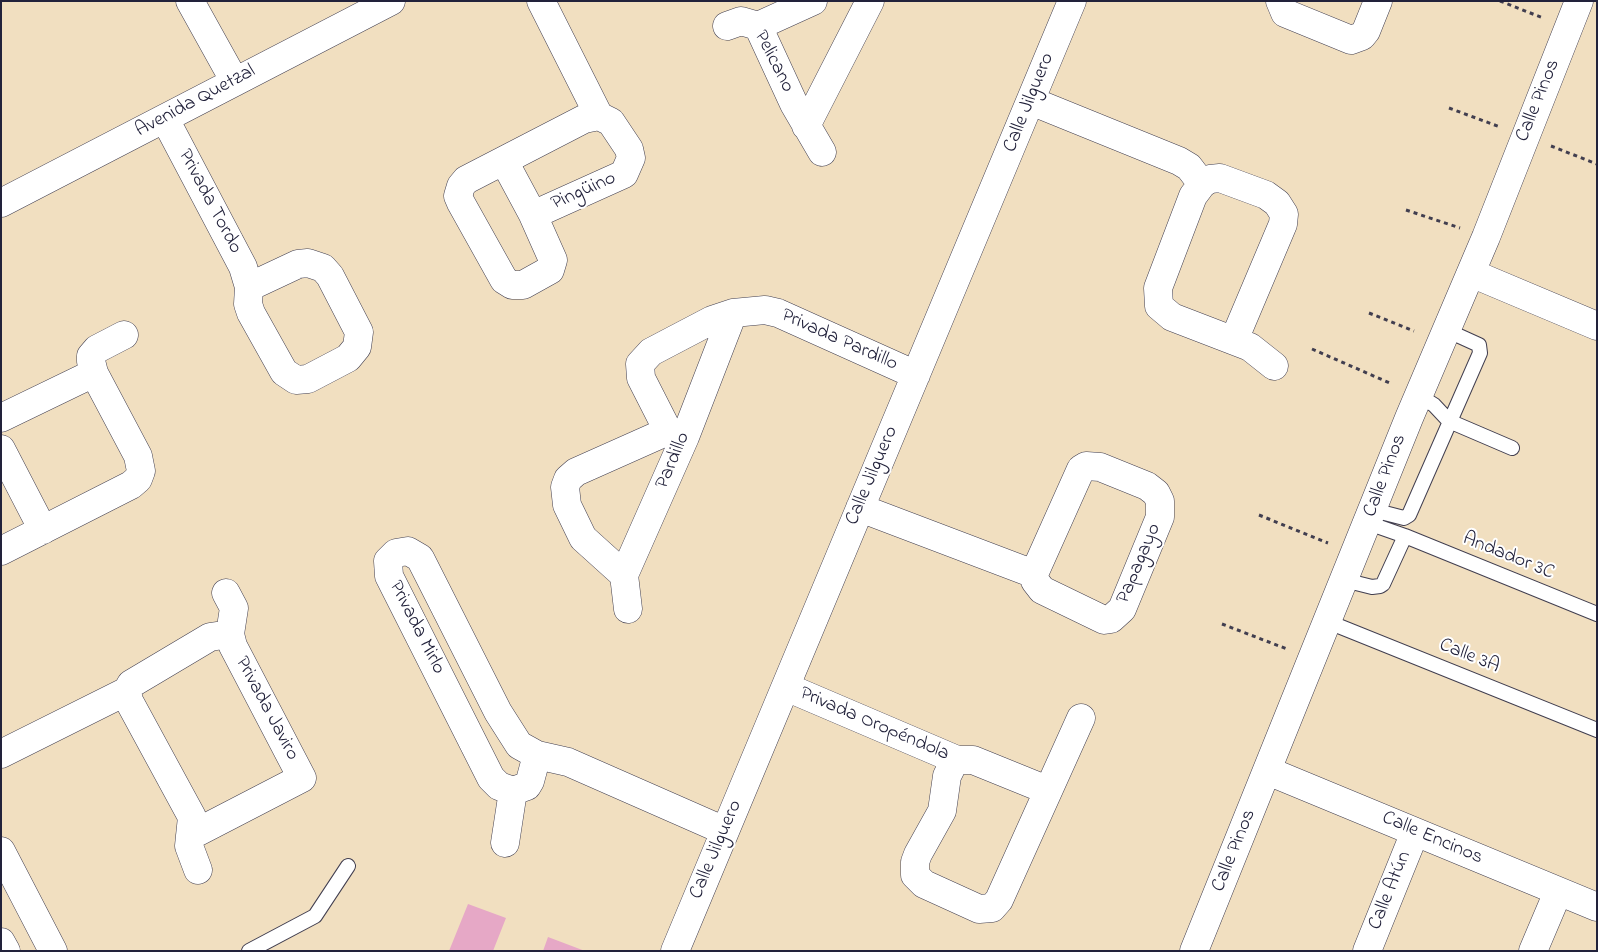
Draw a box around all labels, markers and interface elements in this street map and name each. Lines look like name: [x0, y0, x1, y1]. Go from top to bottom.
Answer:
street label: Pelicano: [747, 27, 799, 97]
street label: Calle Jilguero: [999, 50, 1061, 156]
street label: Calle Pinos: [1512, 56, 1566, 146]
street label: Avenida Quetzal: [132, 60, 260, 144]
street label: Privada Tordo: [171, 146, 247, 258]
street label: Pingüino: [548, 167, 620, 217]
street label: Privada Pardillo: [777, 305, 901, 377]
street label: Calle Jilguero: [841, 423, 905, 529]
street label: Pardillo: [651, 429, 697, 493]
street label: Calle Pinos: [1359, 431, 1413, 521]
street label: Papagayo: [1112, 520, 1168, 608]
street label: Andador 3C: [1459, 528, 1557, 586]
street label: Privada Mirlo: [382, 577, 450, 679]
street label: Calle 3A: [1435, 634, 1503, 680]
street label: Privada Javiro: [229, 653, 303, 765]
street label: Privada Oropéndola: [795, 683, 953, 767]
street label: Calle Jilguero: [685, 797, 749, 903]
street label: Calle Pinos: [1208, 806, 1262, 896]
street label: Calle Encinos: [1378, 807, 1486, 871]
street label: Calle Atún: [1364, 848, 1418, 934]

